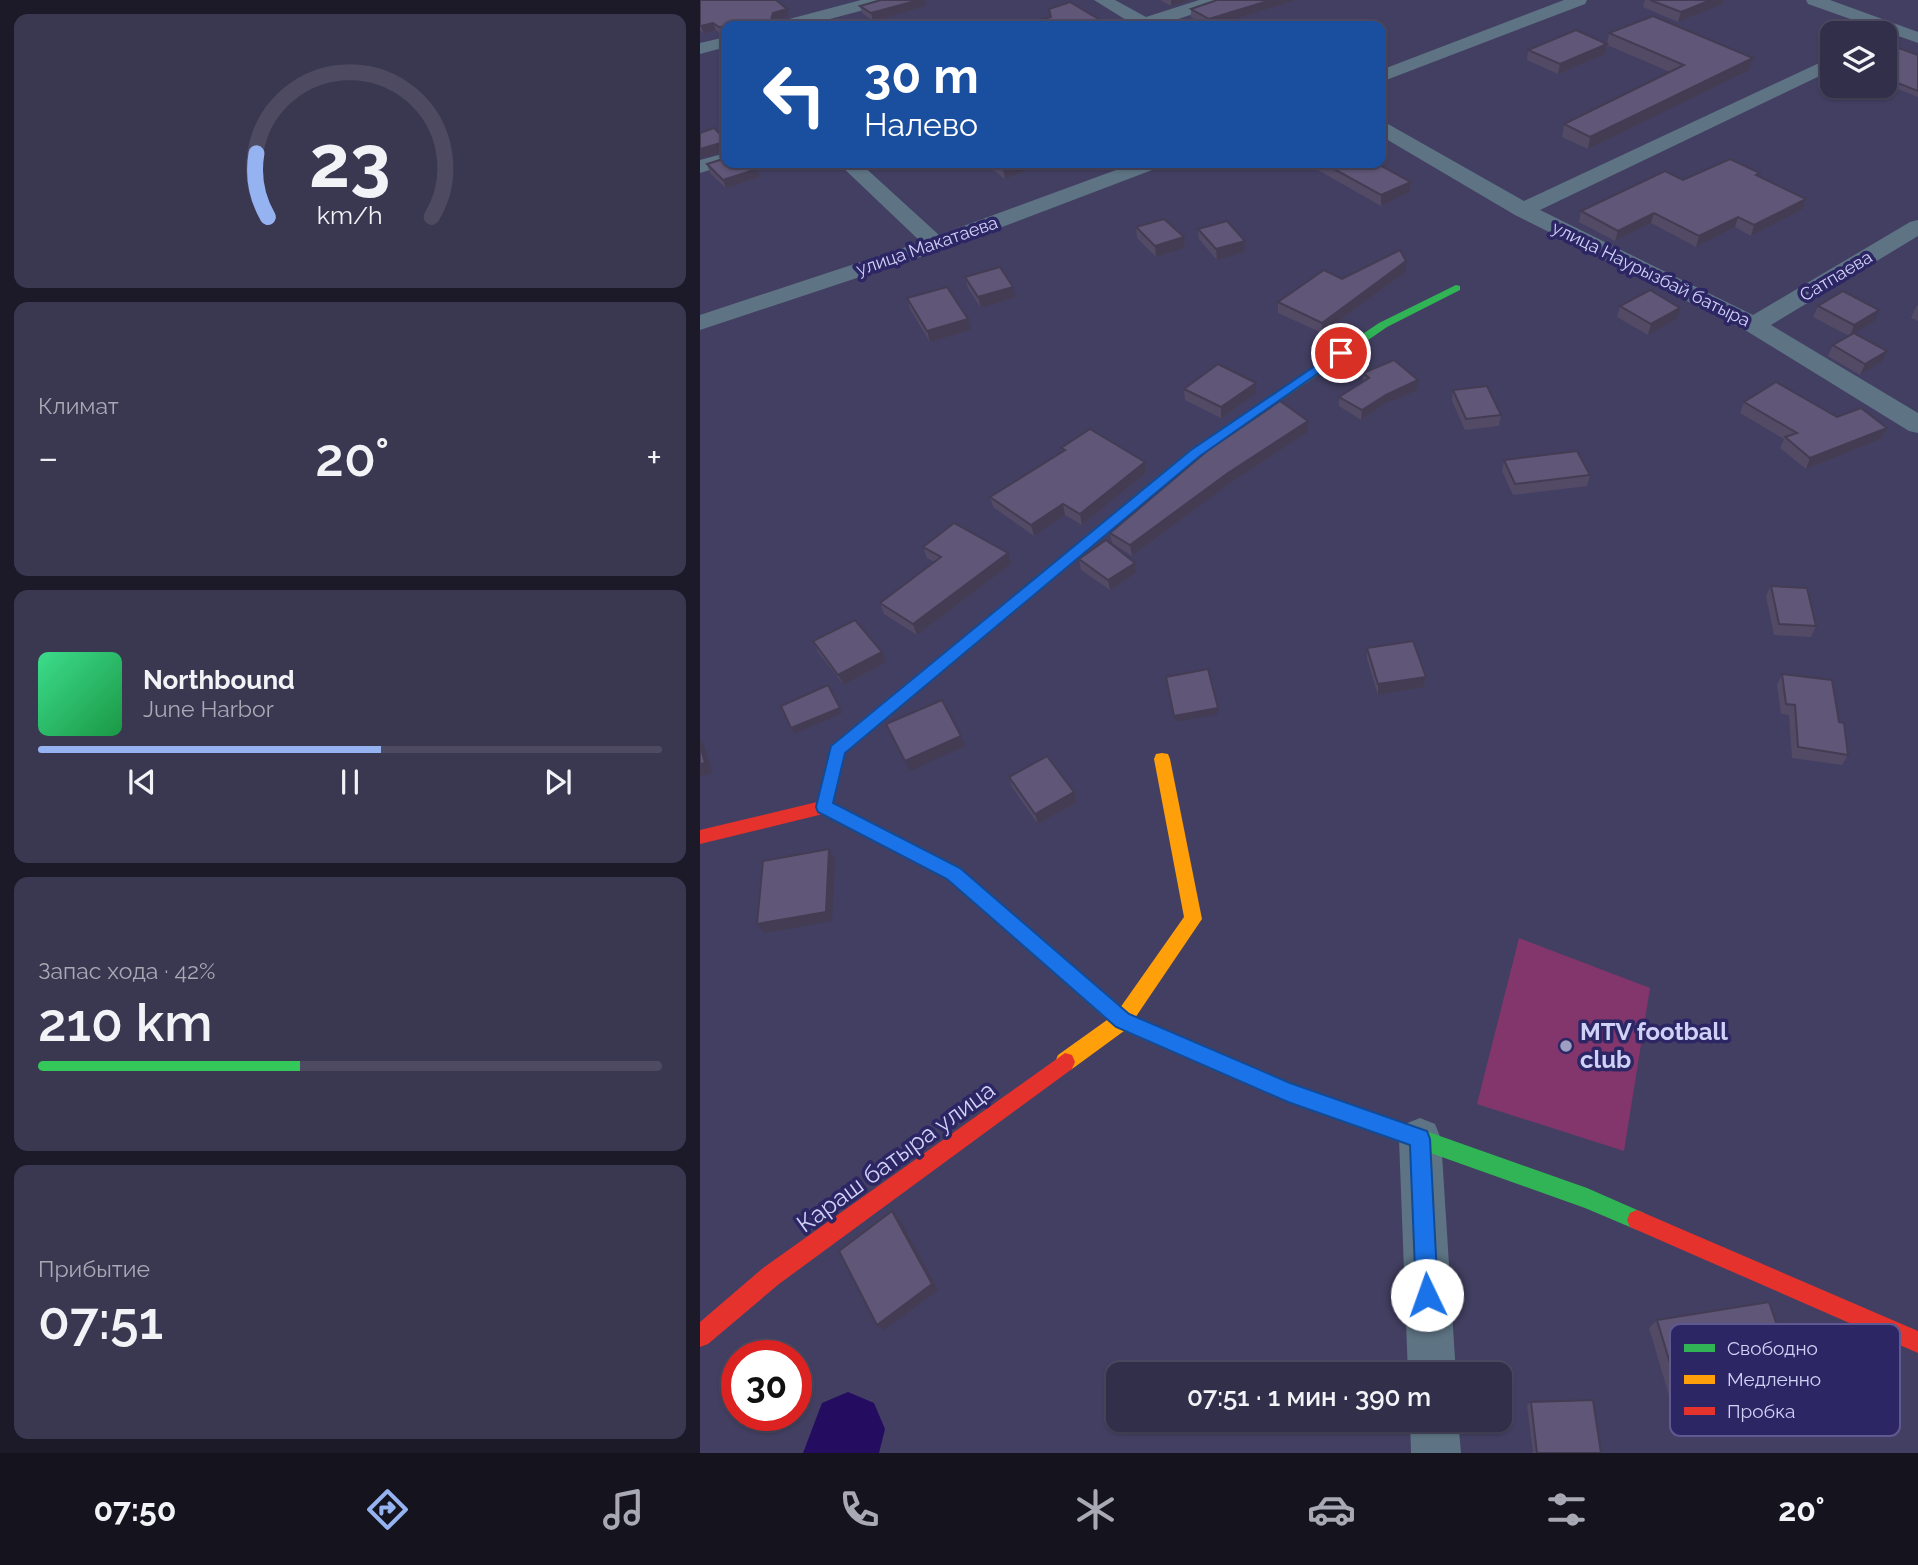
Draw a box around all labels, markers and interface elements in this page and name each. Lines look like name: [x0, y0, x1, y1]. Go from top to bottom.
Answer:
map controls: [1820, 21, 1897, 98]
button: layers: [1820, 21, 1897, 98]
text: 30 m: [864, 47, 979, 104]
icon: left: [749, 49, 840, 140]
text: Налево: [864, 106, 978, 143]
text: 23: [309, 119, 391, 204]
text: km/h: [317, 200, 383, 230]
street label: улица Макатаева: [853, 211, 1000, 280]
street label: улица Наурызбай батыра: [1549, 216, 1754, 331]
street label: Сатпаева: [1796, 246, 1876, 305]
pin: [1311, 323, 1371, 383]
icon: arrive: [1322, 334, 1360, 372]
text: Климат: [38, 392, 119, 419]
text: 20°: [315, 427, 389, 488]
text: −: [38, 435, 58, 480]
text: +: [646, 435, 662, 480]
text: Northbound: [143, 665, 295, 695]
text: June Harbor: [143, 695, 274, 722]
icon: previous: [123, 763, 161, 801]
icon: pause: [331, 763, 369, 801]
icon: next: [539, 763, 577, 801]
text: Запас хода · 42%: [38, 957, 215, 984]
text: 210 km: [38, 992, 213, 1053]
place label: MTV football club: [1580, 1017, 1728, 1074]
marker: MTV football club: [1558, 1038, 1574, 1054]
street label: Караш батыра улица: [791, 1075, 1000, 1238]
text: Прибытие: [38, 1255, 150, 1282]
position arrow: [1390, 1258, 1464, 1332]
text: 07:51: [38, 1290, 163, 1351]
legend: [1670, 1324, 1900, 1436]
text: Свободно: [1727, 1337, 1818, 1359]
speed limit sign: 30: [721, 1340, 812, 1431]
text: Медленно: [1727, 1368, 1821, 1390]
text: 07:51 · 1 мин · 390 m: [1187, 1382, 1431, 1412]
text: Пробка: [1727, 1400, 1795, 1422]
icon: directions: [363, 1485, 412, 1534]
icon: music: [599, 1485, 648, 1534]
icon: phone: [835, 1485, 884, 1534]
icon: climate: [1071, 1485, 1120, 1534]
icon: car: [1307, 1485, 1356, 1534]
icon: filters: [1542, 1485, 1591, 1534]
text: 07:50: [93, 1491, 176, 1528]
text: 20°: [1778, 1491, 1825, 1528]

